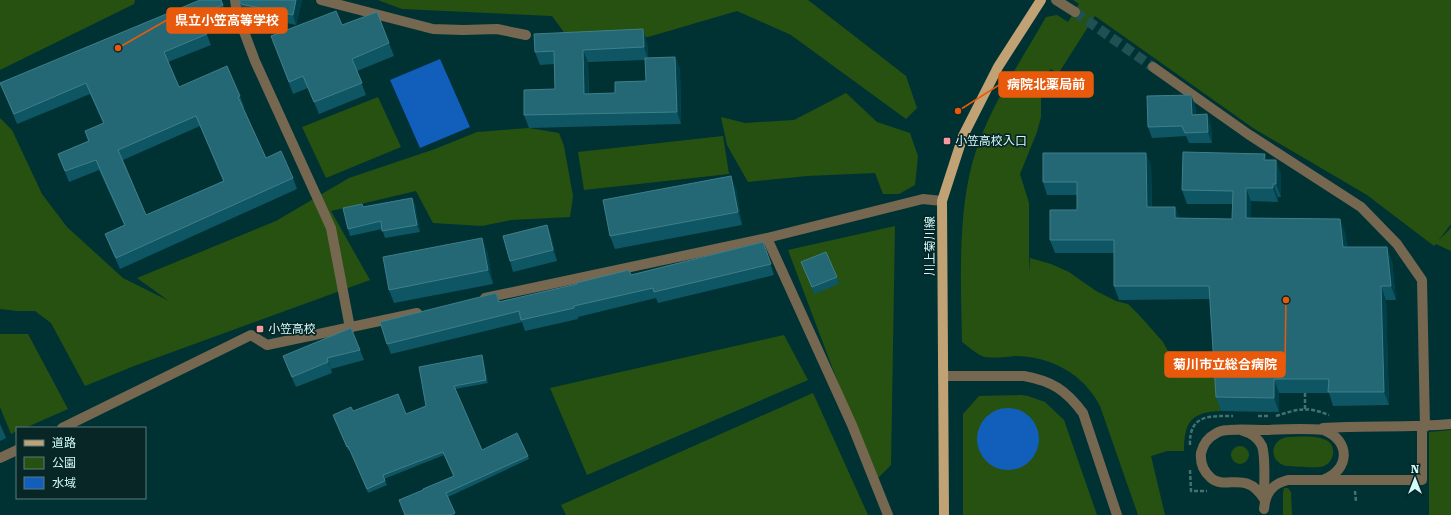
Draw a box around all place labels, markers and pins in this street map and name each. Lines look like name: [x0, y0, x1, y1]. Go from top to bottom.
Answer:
callout: 県立小笠高等学校: [167, 8, 287, 33]
callout: 病院北薬局前: [999, 72, 1093, 97]
place label: 小笠高校入口: [955, 134, 1027, 148]
marker: 小笠高校入口: [942, 136, 952, 146]
place label: 小笠高校: [268, 322, 316, 336]
marker: 小笠高校: [255, 324, 265, 334]
callout: 菊川市立総合病院: [1165, 352, 1285, 377]

